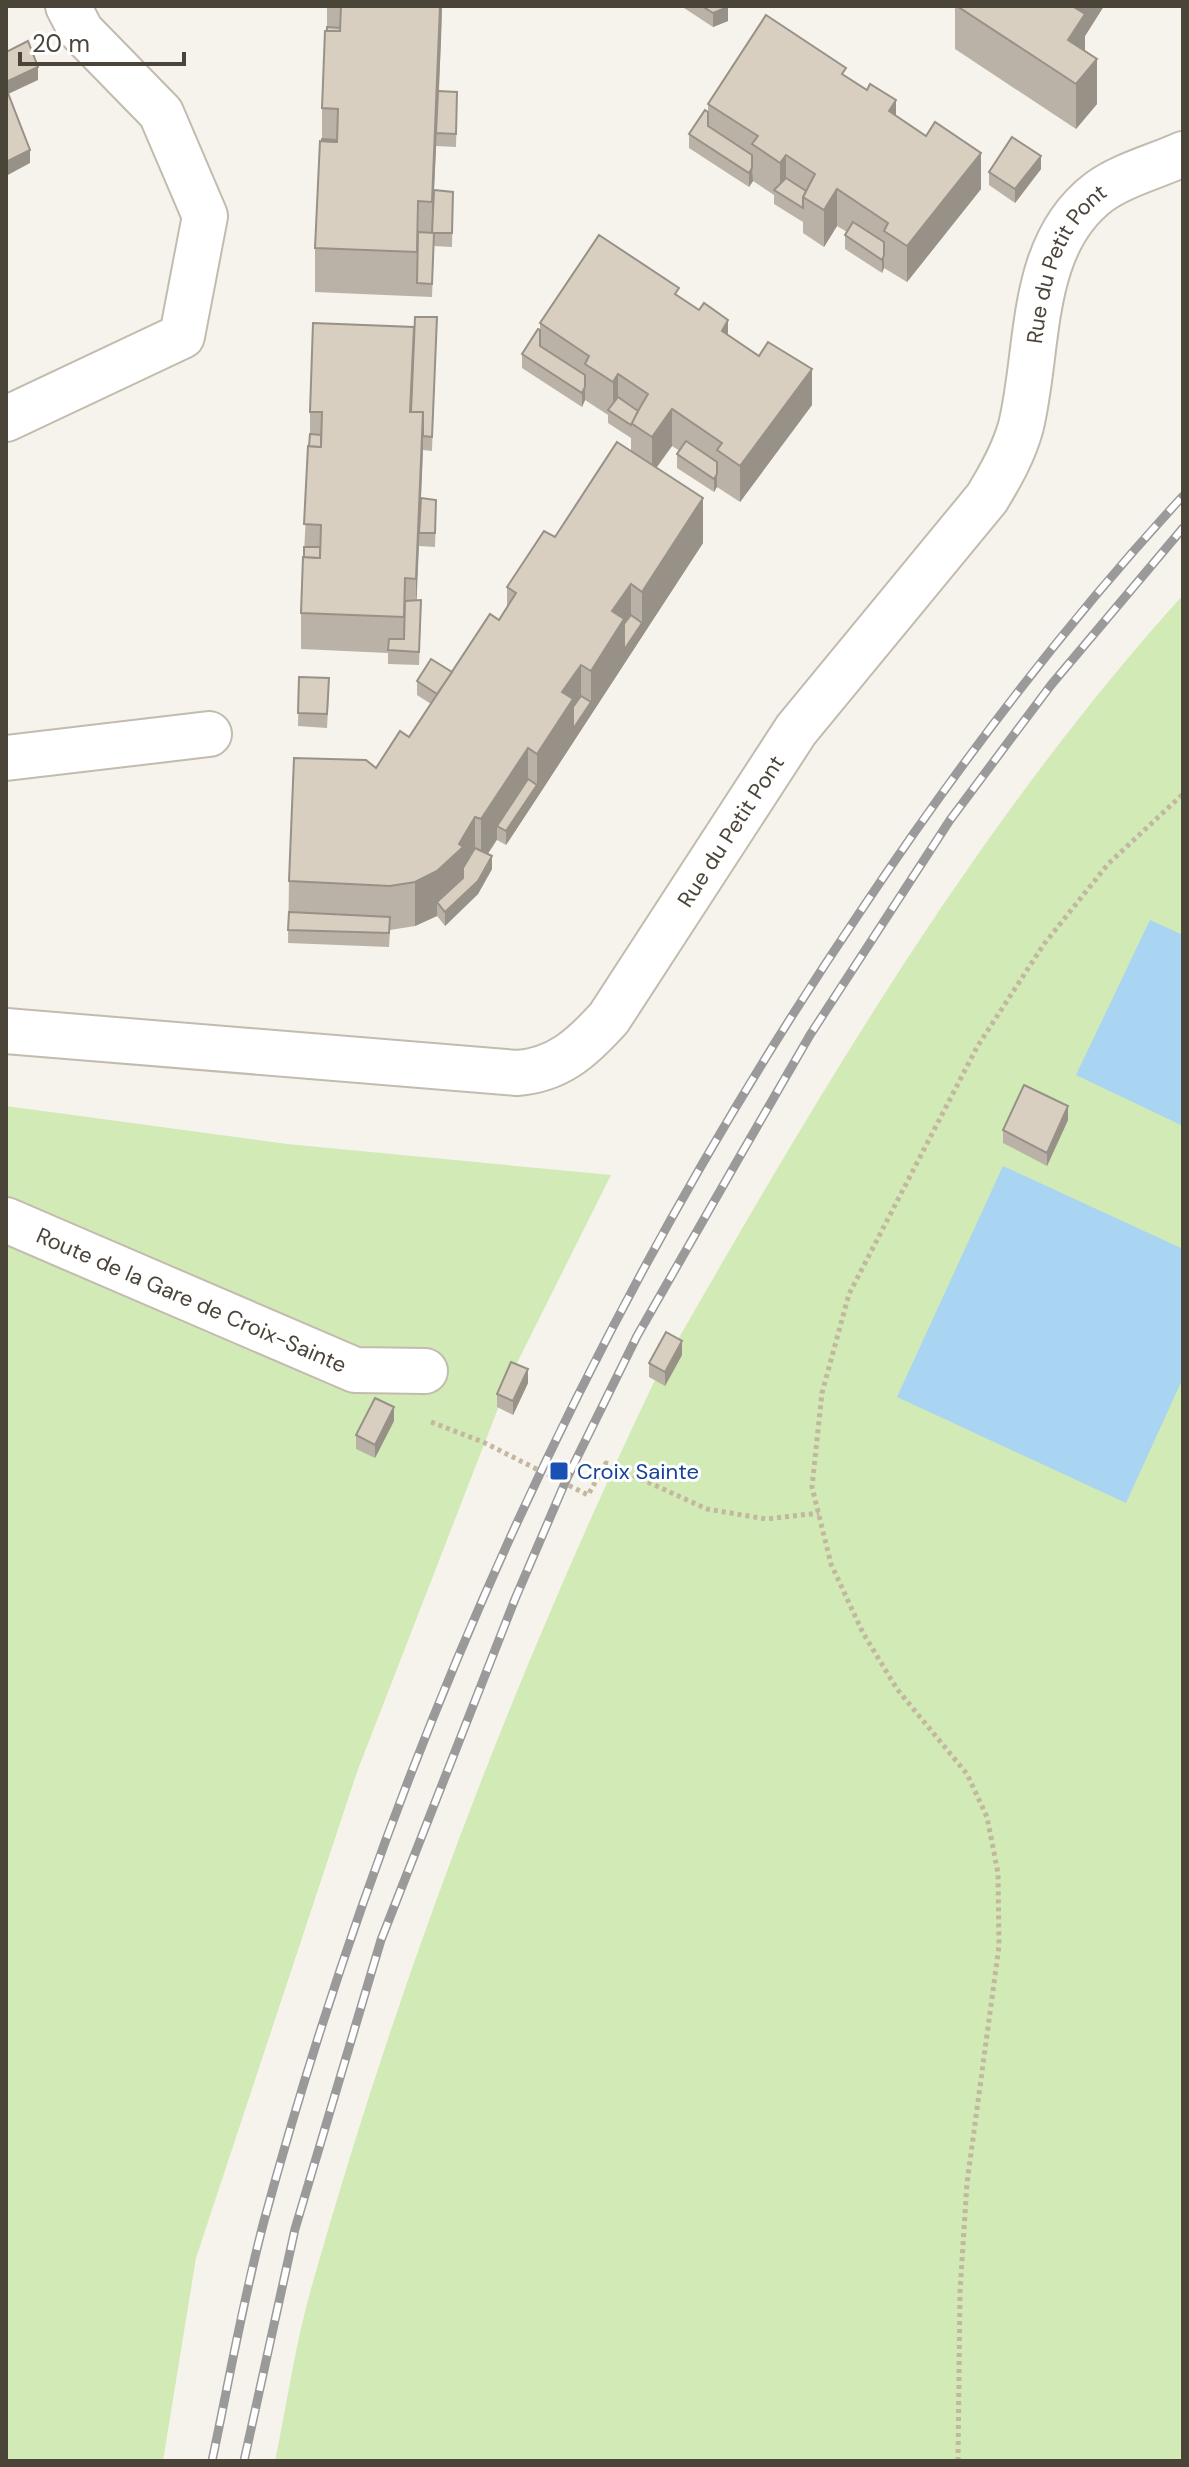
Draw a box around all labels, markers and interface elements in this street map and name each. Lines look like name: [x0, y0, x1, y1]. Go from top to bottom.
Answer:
scale bar: [20, 16, 184, 66]
text: 20 m: [32, 28, 90, 59]
street label: Rue du Petit Pont: [1020, 177, 1112, 345]
street label: Rue du Petit Pont: [671, 750, 791, 913]
street label: Route de la Gare de Croix-Sainte: [32, 1221, 351, 1380]
place label: Croix Sainte: [577, 1457, 699, 1486]
marker: Croix Sainte: [548, 1460, 570, 1482]

